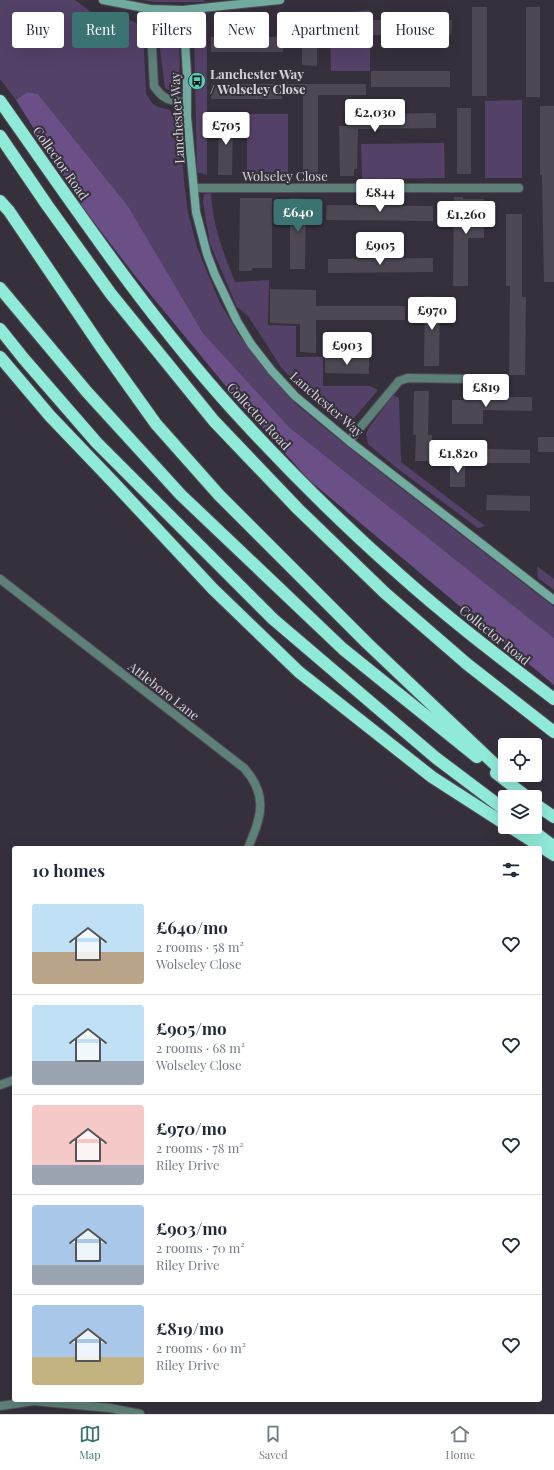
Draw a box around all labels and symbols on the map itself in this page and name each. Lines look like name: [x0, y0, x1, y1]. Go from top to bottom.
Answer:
place label: Lanchester Way / Wolseley Close: [210, 65, 306, 97]
street label: Lanchester Way: [166, 71, 187, 164]
bus stop icon: Lanchester Way / Wolseley Close: [187, 71, 207, 91]
pin: £2,030: [342, 99, 408, 133]
pin: £705: [202, 112, 250, 146]
street label: Collector Road: [30, 123, 93, 203]
street label: Wolseley Close: [241, 167, 328, 184]
pin: £844: [356, 179, 404, 213]
pin: £640: [274, 199, 322, 233]
pin: £1,260: [433, 201, 499, 235]
pin: £905: [356, 232, 404, 266]
pin: £970: [408, 297, 456, 331]
pin: £903: [323, 332, 371, 366]
street label: Lanchester Way: [287, 367, 368, 440]
pin: £819: [462, 374, 510, 408]
street label: Collector Road: [224, 378, 295, 453]
pin: £1,820: [425, 440, 491, 474]
street label: Collector Road: [456, 601, 534, 669]
street label: Attleboro Lane: [124, 657, 204, 724]

